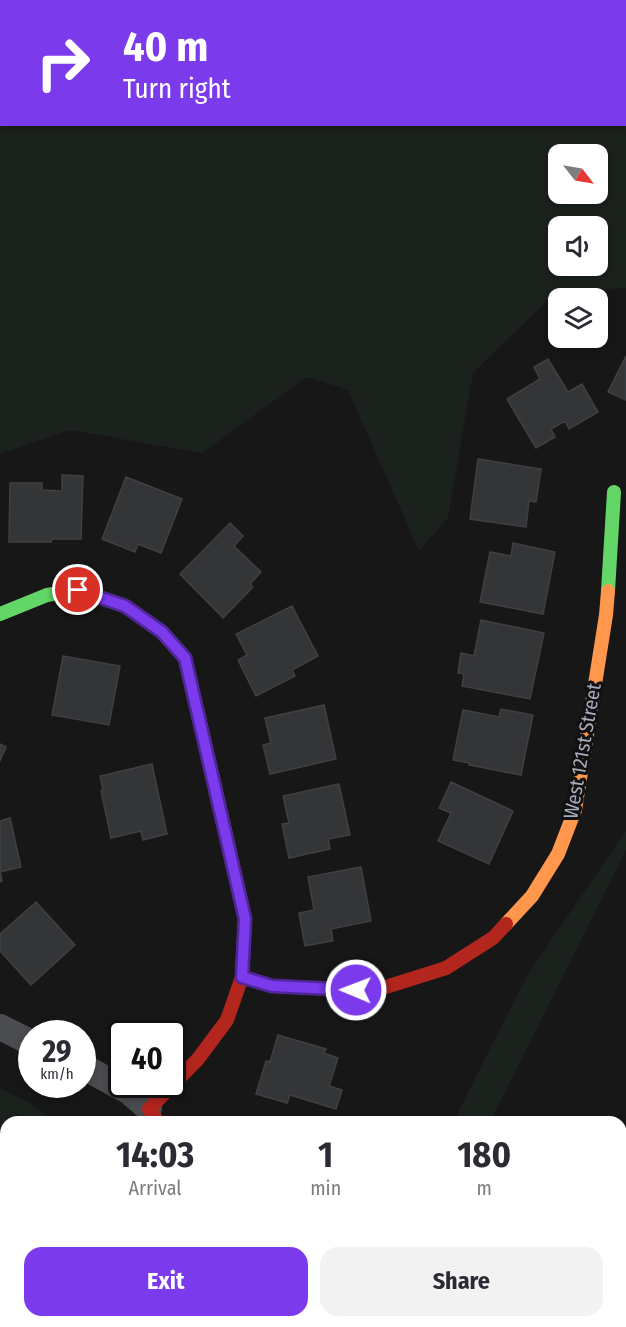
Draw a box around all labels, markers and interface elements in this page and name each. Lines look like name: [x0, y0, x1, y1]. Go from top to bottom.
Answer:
text: 40 m: [123, 22, 208, 72]
icon: right: [24, 24, 102, 102]
text: Turn right: [123, 73, 231, 105]
north arrow: [548, 144, 608, 204]
map controls: [548, 144, 608, 348]
button: sound: [548, 216, 608, 276]
button: layers: [548, 288, 608, 348]
pin: [52, 564, 103, 615]
icon: arrive: [61, 573, 94, 606]
street label: West 121st Street: [558, 681, 606, 821]
position arrow: [324, 958, 388, 1022]
speed limit sign: 40: [108, 1020, 186, 1098]
text: 29: [42, 1034, 72, 1070]
text: km/h: [40, 1065, 74, 1083]
text: 14:03: [116, 1133, 194, 1177]
text: 1: [318, 1133, 333, 1177]
text: 180: [457, 1133, 511, 1177]
text: Arrival: [129, 1176, 182, 1200]
text: min: [310, 1176, 341, 1200]
text: m: [476, 1176, 492, 1200]
button: Exit: [24, 1247, 308, 1316]
button: Share: [320, 1247, 603, 1316]

